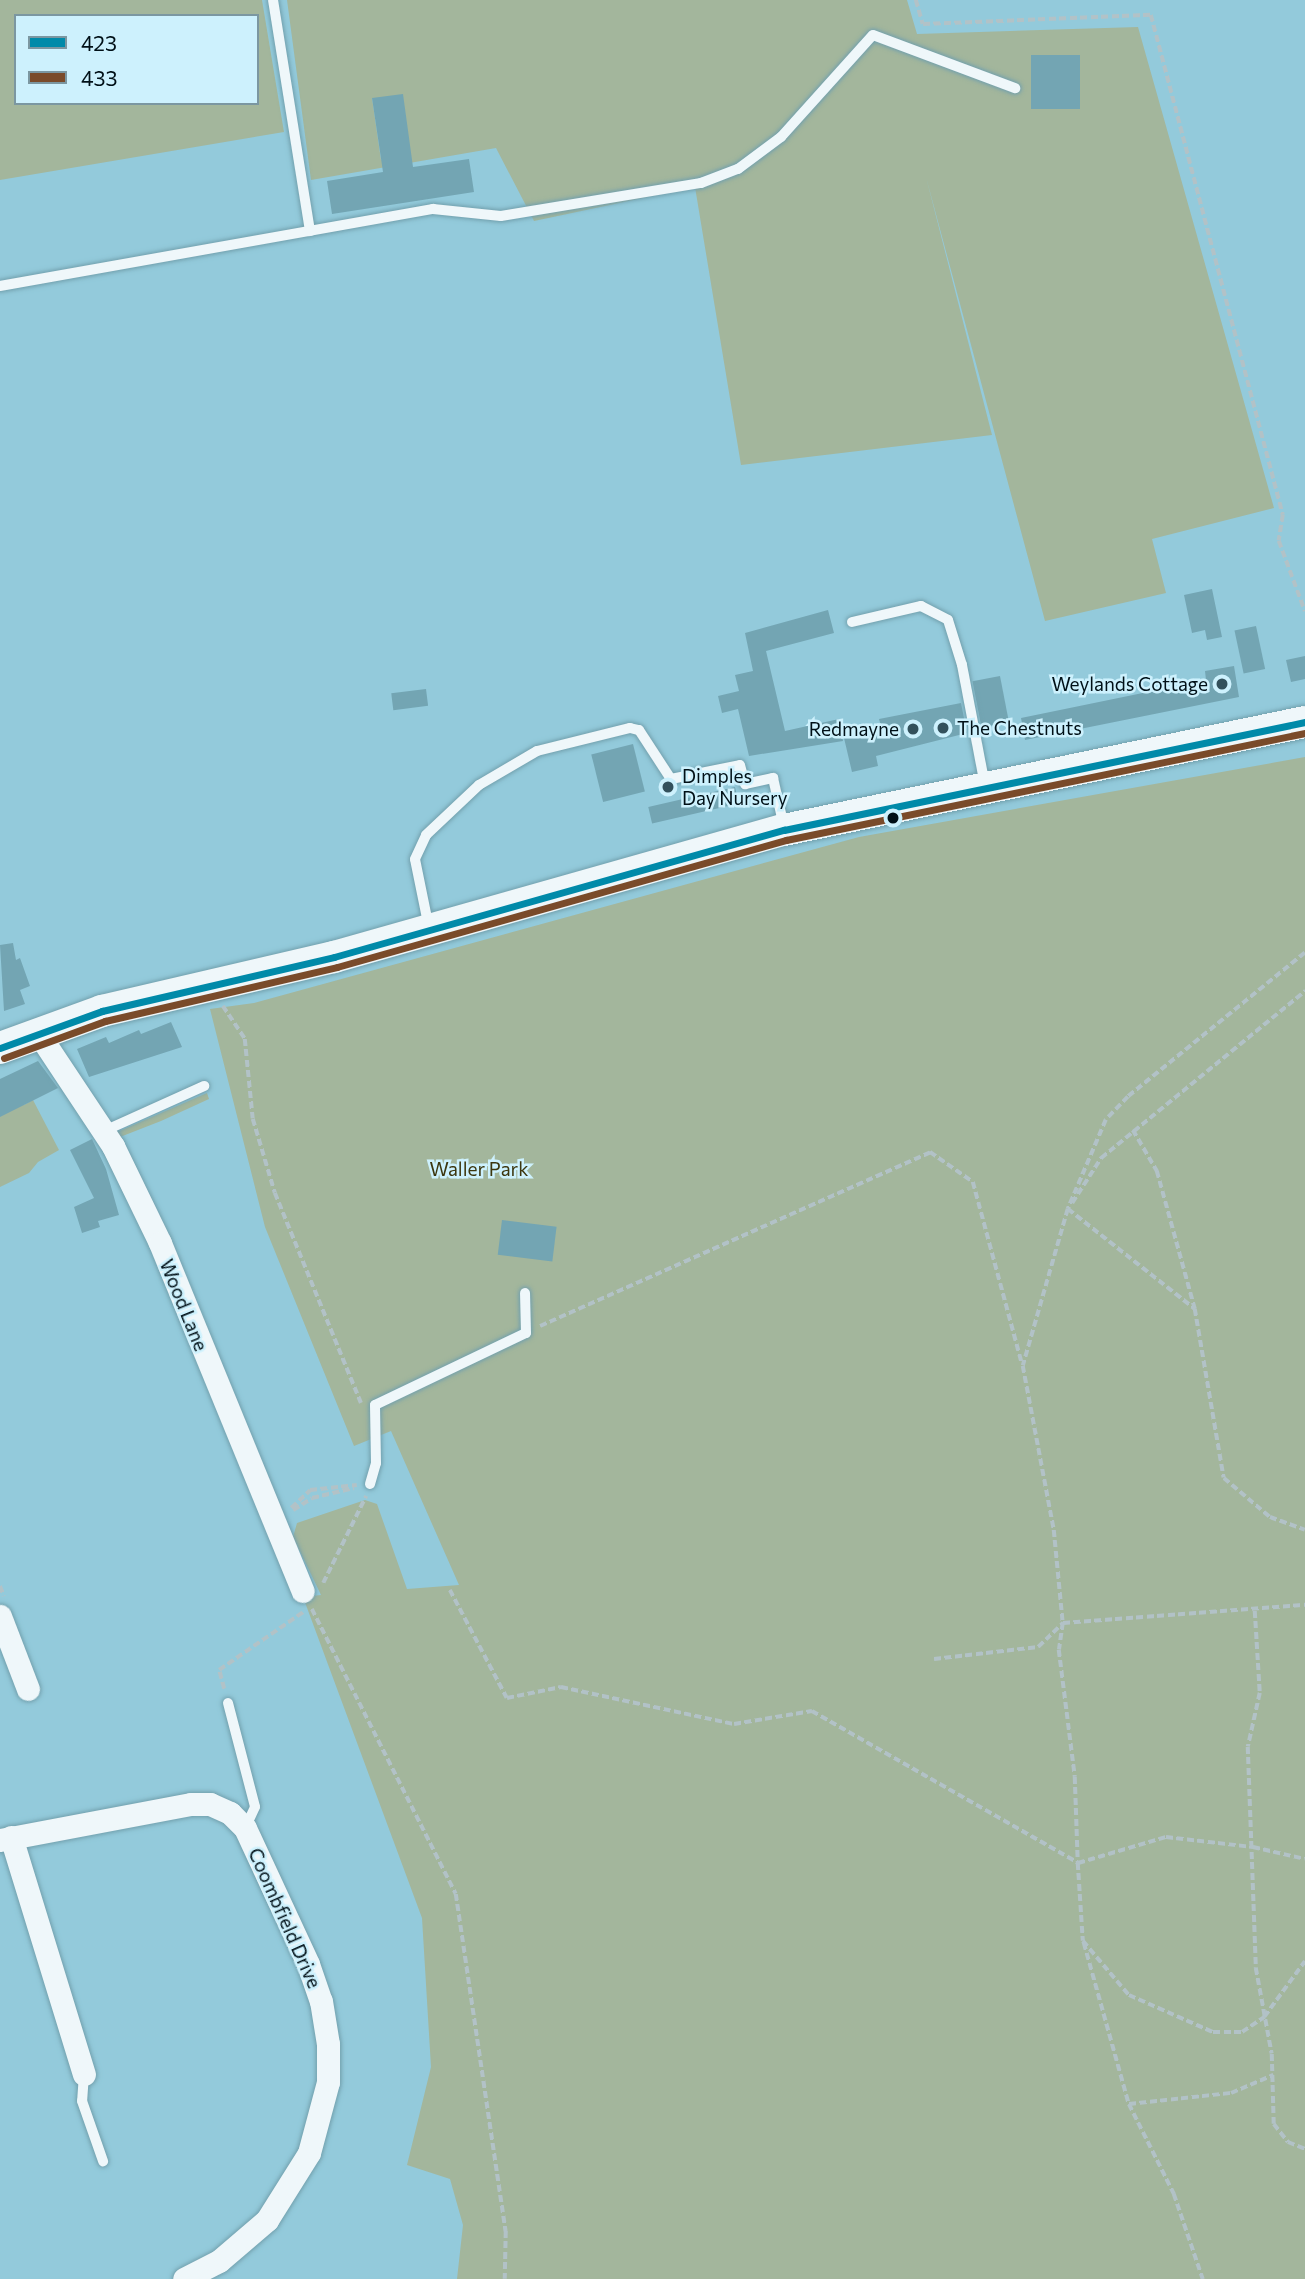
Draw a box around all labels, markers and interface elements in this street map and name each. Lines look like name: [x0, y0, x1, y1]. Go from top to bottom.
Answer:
legend: [14, 14, 259, 105]
text: 423: [81, 30, 117, 55]
text: 433: [81, 65, 118, 90]
place label: Weylands Cottage: [1052, 673, 1208, 695]
marker: Weylands Cottage: [1214, 676, 1230, 692]
place label: The Chestnuts: [957, 717, 1082, 739]
place label: Redmayne: [809, 718, 899, 740]
marker: The Chestnuts: [935, 720, 951, 736]
marker: Redmayne: [905, 721, 921, 737]
place label: Dimples Day Nursery: [682, 765, 787, 809]
marker: Dimples Day Nursery: [660, 779, 676, 795]
unlabelled marker: [886, 811, 900, 825]
park label: Waller Park: [430, 1158, 528, 1180]
street label: Wood Lane: [155, 1256, 213, 1354]
street label: Coombfield Drive: [244, 1844, 326, 1992]

